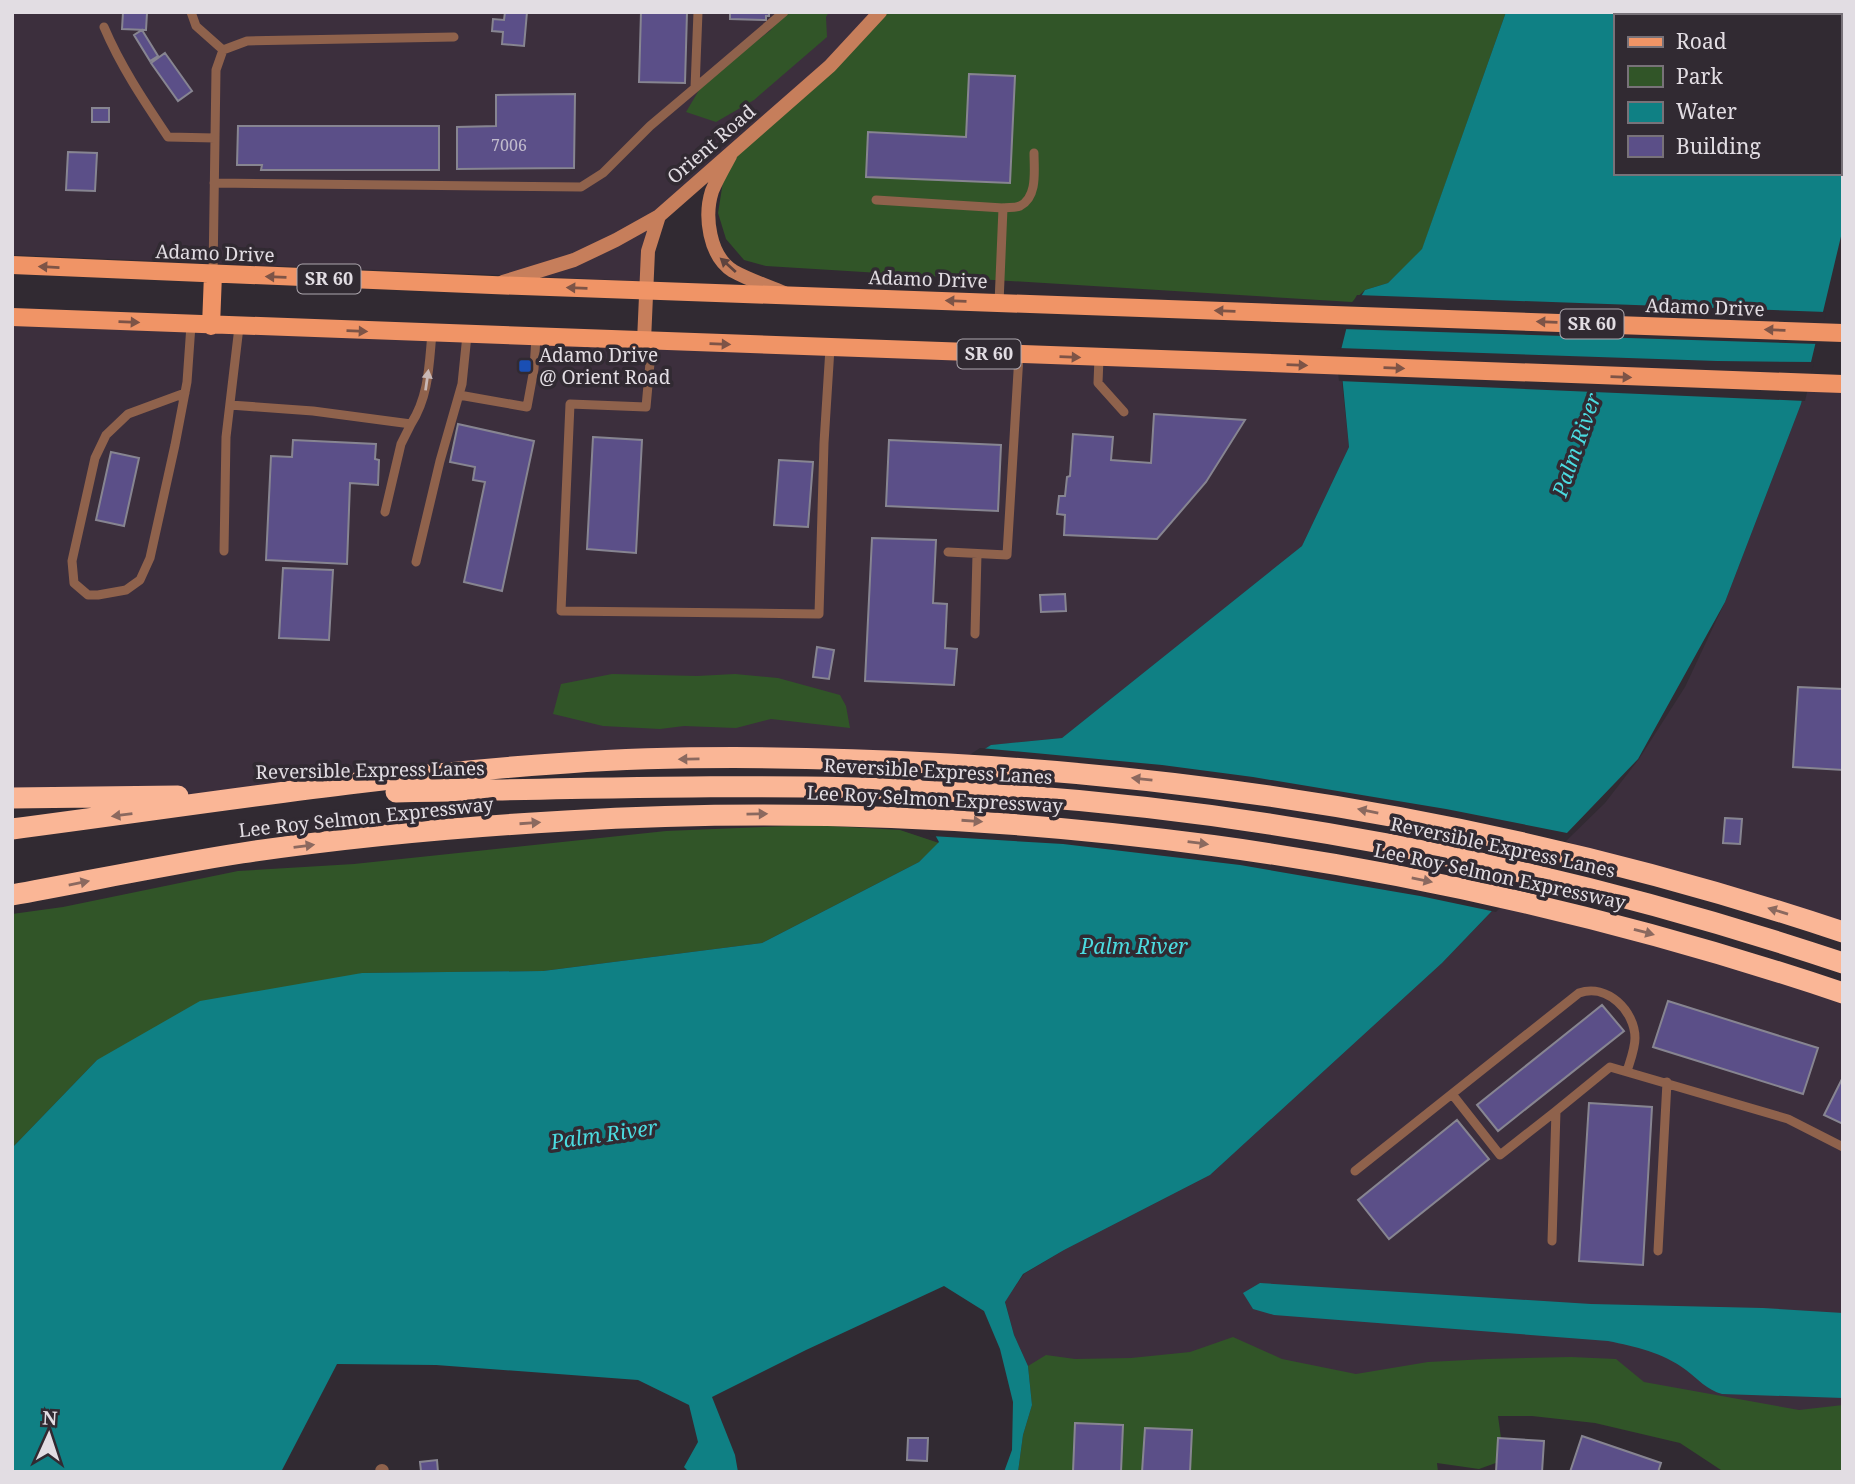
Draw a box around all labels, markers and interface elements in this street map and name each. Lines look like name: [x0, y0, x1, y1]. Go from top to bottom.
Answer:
legend: [1614, 14, 1841, 175]
text: Road: [1676, 27, 1727, 55]
text: Park: [1676, 62, 1723, 90]
text: Water: [1676, 97, 1737, 125]
street label: Orient Road: [661, 98, 761, 190]
text: Building: [1676, 132, 1761, 160]
house number: 7006: [491, 134, 527, 156]
street label: Adamo Drive: [155, 238, 275, 268]
one-way arrow: [719, 257, 737, 273]
one-way arrow: [37, 261, 59, 272]
road number: SR 60: [298, 264, 360, 293]
street label: Adamo Drive: [868, 264, 988, 294]
one-way arrow: [265, 271, 287, 282]
one-way arrow: [565, 283, 587, 294]
street label: Adamo Drive: [1645, 292, 1765, 322]
one-way arrow: [945, 296, 967, 307]
one-way arrow: [1214, 305, 1236, 316]
road number: SR 60: [1560, 310, 1624, 338]
one-way arrow: [119, 317, 141, 328]
one-way arrow: [1536, 317, 1558, 328]
one-way arrow: [346, 325, 368, 336]
one-way arrow: [1763, 325, 1785, 336]
one-way arrow: [709, 338, 731, 349]
road number: SR 60: [958, 340, 1020, 368]
place label: Adamo Drive @ Orient Road: [539, 342, 671, 390]
one-way arrow: [1059, 351, 1081, 362]
marker: Adamo Drive @ Orient Road: [517, 358, 533, 374]
one-way arrow: [1286, 359, 1308, 370]
one-way arrow: [1383, 363, 1405, 374]
one-way arrow: [422, 369, 433, 391]
one-way arrow: [1610, 371, 1632, 382]
water label: Palm River: [1545, 389, 1607, 501]
street label: Reversible Express Lanes: [823, 752, 1053, 790]
one-way arrow: [678, 753, 700, 765]
street label: Reversible Express Lanes: [255, 755, 485, 785]
one-way arrow: [1131, 773, 1153, 784]
street label: Lee Roy Selmon Expressway: [806, 779, 1064, 819]
street label: Lee Roy Selmon Expressway: [237, 791, 495, 843]
one-way arrow: [1357, 805, 1379, 816]
one-way arrow: [747, 808, 769, 820]
one-way arrow: [111, 809, 133, 820]
street label: Reversible Express Lanes: [1388, 810, 1618, 884]
one-way arrow: [961, 816, 983, 827]
one-way arrow: [519, 817, 541, 828]
street label: Lee Roy Selmon Expressway: [1372, 837, 1628, 915]
one-way arrow: [1187, 838, 1209, 849]
one-way arrow: [293, 840, 315, 851]
one-way arrow: [1411, 875, 1433, 886]
one-way arrow: [68, 877, 90, 888]
one-way arrow: [1767, 905, 1788, 916]
one-way arrow: [1633, 927, 1655, 938]
water label: Palm River: [1079, 932, 1188, 960]
water label: Palm River: [548, 1113, 659, 1156]
north arrow: [14, 1400, 84, 1470]
text: N: [42, 1405, 58, 1431]

